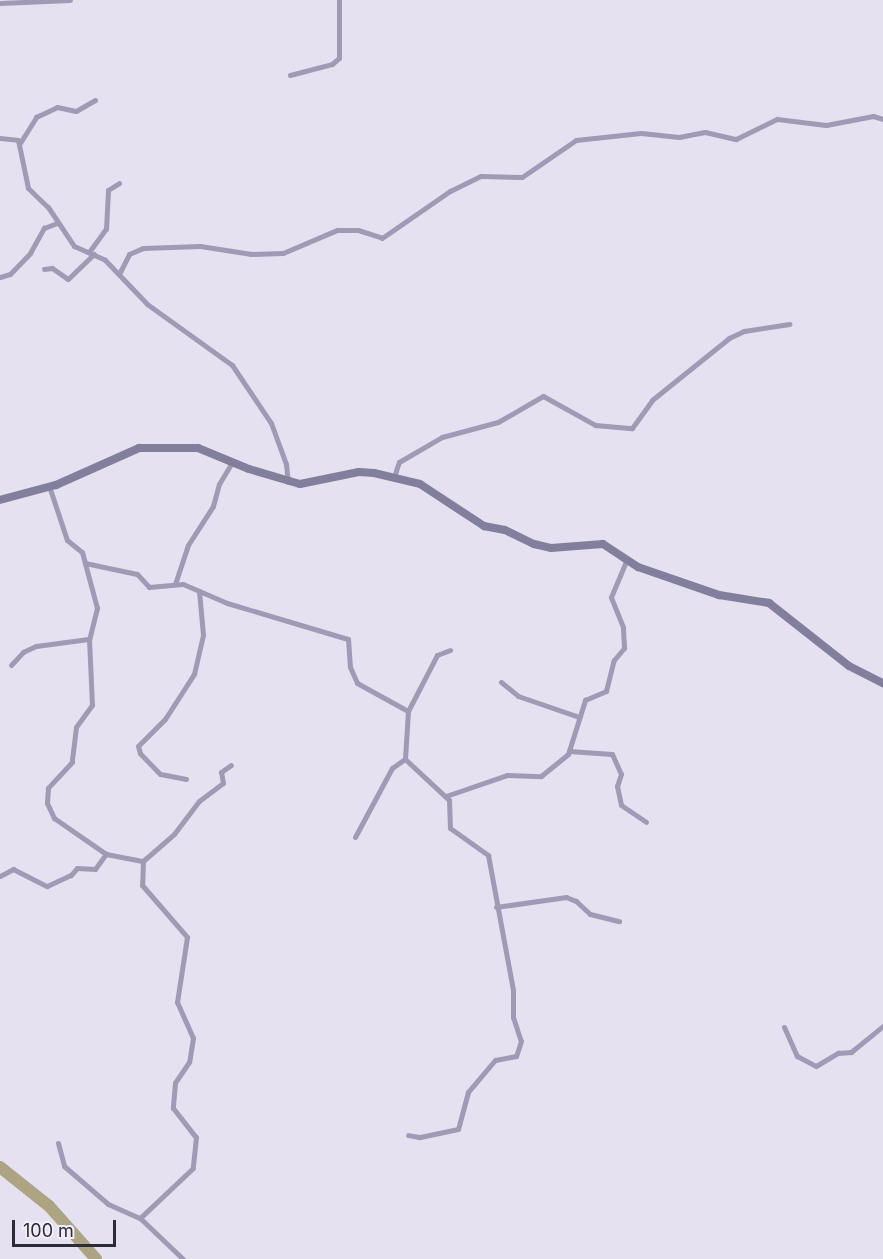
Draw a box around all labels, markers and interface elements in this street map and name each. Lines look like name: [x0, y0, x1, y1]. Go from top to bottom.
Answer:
scale bar: [15, 1208, 118, 1246]
text: 100 m: [23, 1220, 74, 1241]

